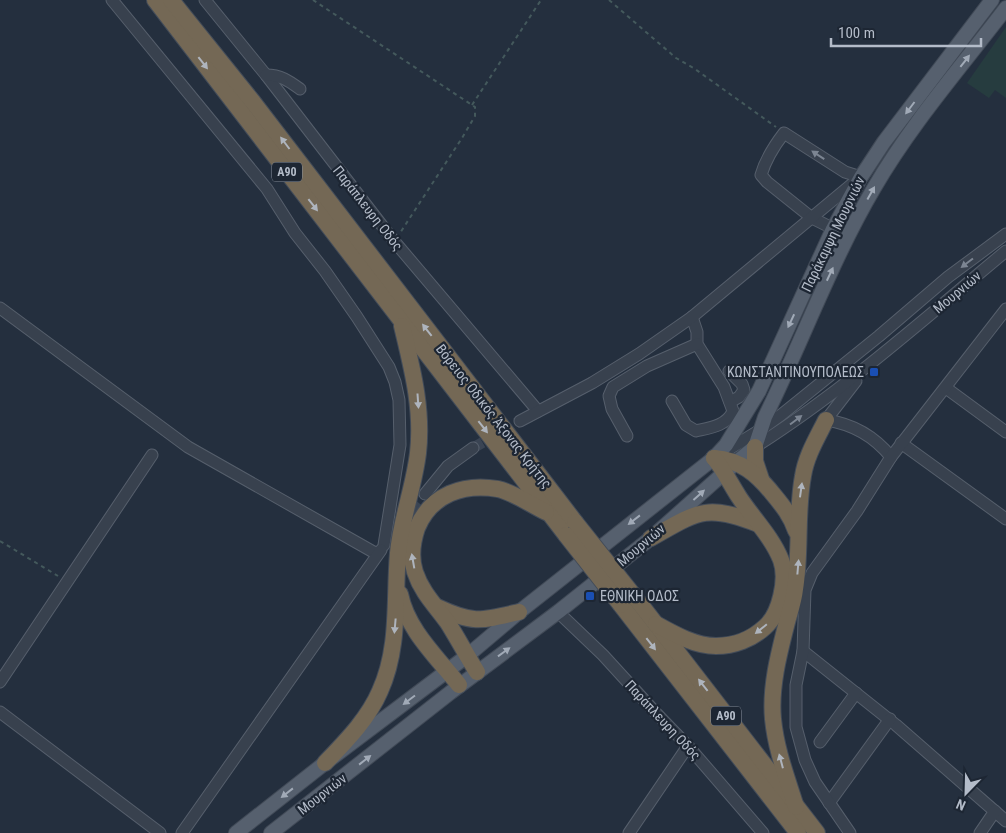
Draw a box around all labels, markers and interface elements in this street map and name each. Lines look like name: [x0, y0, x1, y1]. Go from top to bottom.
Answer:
scale bar: [831, 15, 981, 47]
text: 100 m: [838, 24, 875, 42]
one-way arrow: [960, 55, 971, 68]
one-way arrow: [198, 56, 209, 69]
one-way arrow: [904, 101, 915, 114]
one-way arrow: [279, 137, 290, 150]
one-way arrow: [812, 150, 825, 160]
road number: Α90: [272, 162, 302, 182]
street label: Παράπλευρη Οδός: [330, 162, 406, 254]
street label: Παράκαμψη Μουρνιών: [798, 174, 869, 295]
one-way arrow: [867, 186, 875, 200]
one-way arrow: [308, 198, 318, 212]
one-way arrow: [960, 258, 974, 268]
one-way arrow: [827, 267, 835, 281]
street label: Μουρνιών: [930, 267, 984, 317]
one-way arrow: [787, 314, 795, 328]
one-way arrow: [422, 324, 433, 337]
street label: Βόρειος Οδικός Άξονας Κρήτης: [433, 341, 555, 491]
place label: ΚΩΝΣΤΑΝΤΙΝΟΥΠΟΛΕΩΣ: [727, 364, 864, 380]
marker: ΚΩΝΣΤΑΝΤΙΝΟΥΠΟΛΕΩΣ: [868, 366, 880, 378]
one-way arrow: [414, 393, 422, 409]
one-way arrow: [789, 415, 803, 425]
one-way arrow: [478, 420, 489, 433]
one-way arrow: [797, 481, 805, 497]
one-way arrow: [692, 489, 704, 501]
one-way arrow: [628, 515, 641, 526]
street label: Μουρνιών: [614, 520, 668, 570]
one-way arrow: [409, 553, 417, 569]
one-way arrow: [794, 558, 802, 574]
place label: ΕΘΝΙΚΗ ΟΔΟΣ: [600, 588, 679, 604]
marker: ΕΘΝΙΚΗ ΟΔΟΣ: [584, 590, 596, 602]
one-way arrow: [391, 618, 399, 634]
one-way arrow: [755, 624, 768, 635]
one-way arrow: [646, 637, 656, 651]
one-way arrow: [497, 647, 511, 657]
street label: Παράπλευρη Οδός: [622, 677, 704, 763]
one-way arrow: [697, 679, 708, 692]
one-way arrow: [402, 695, 416, 705]
road number: Α90: [711, 706, 741, 726]
one-way arrow: [777, 753, 785, 768]
one-way arrow: [358, 755, 371, 766]
north arrow: [941, 768, 991, 818]
street label: Μουρνιών: [294, 770, 350, 818]
one-way arrow: [281, 787, 294, 798]
text: N: [954, 796, 968, 814]

